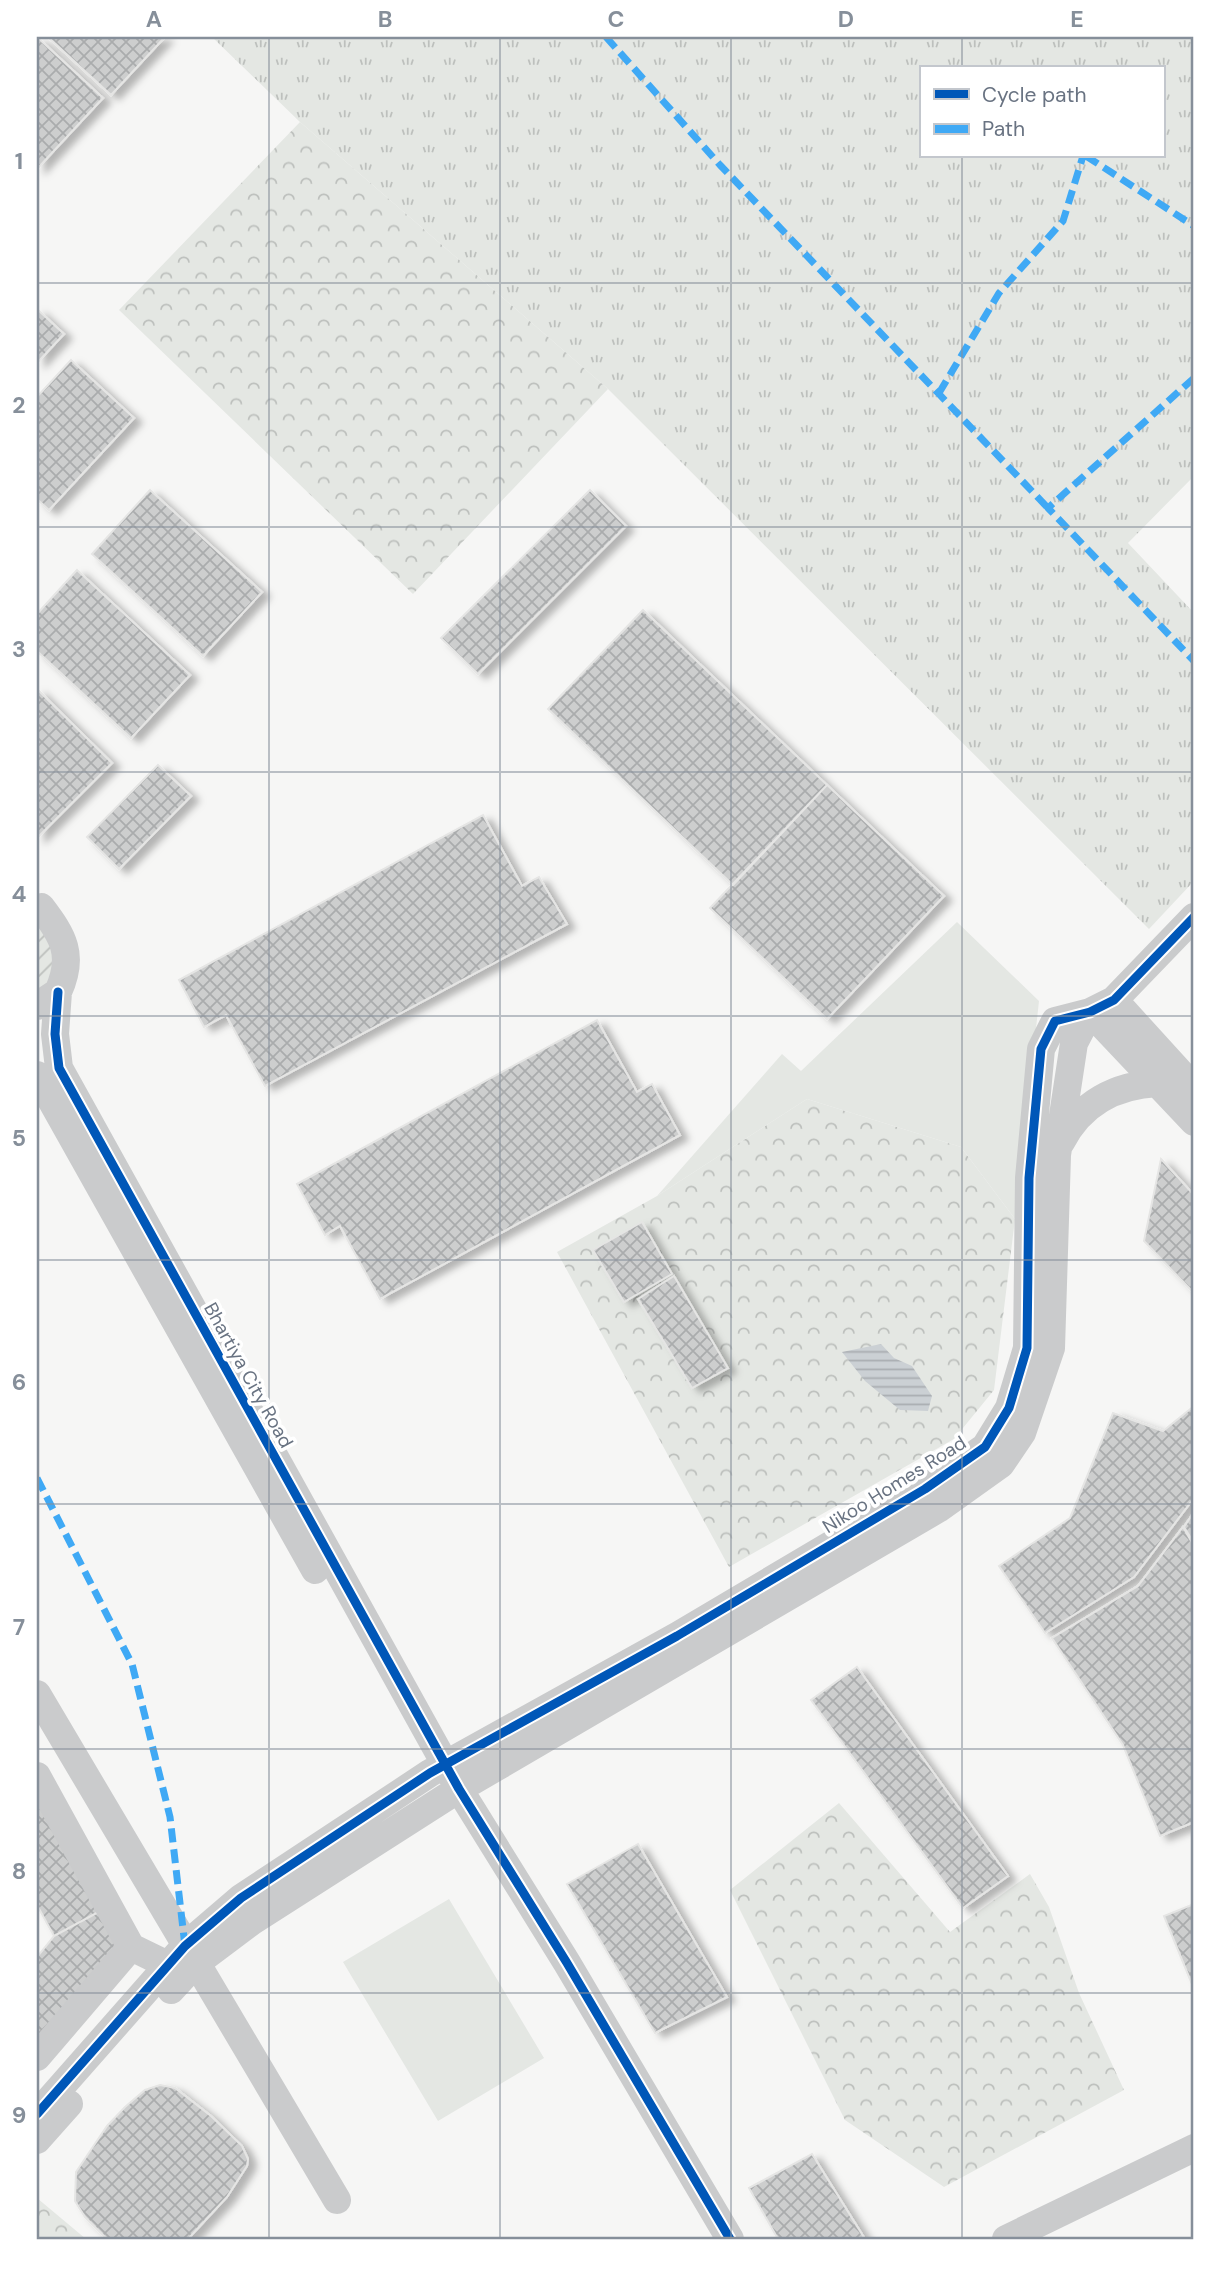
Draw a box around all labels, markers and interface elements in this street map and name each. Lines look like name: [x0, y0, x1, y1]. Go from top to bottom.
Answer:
text: A: [146, 4, 162, 34]
text: B: [378, 4, 392, 34]
text: C: [608, 4, 624, 34]
text: D: [838, 4, 854, 34]
text: E: [1070, 4, 1084, 34]
legend: [920, 66, 1164, 158]
text: Cycle path: [982, 81, 1087, 109]
text: Path: [982, 115, 1025, 143]
text: 1: [15, 146, 23, 176]
text: 2: [12, 390, 26, 420]
text: 3: [12, 634, 26, 664]
text: 4: [12, 879, 27, 909]
text: 5: [12, 1123, 26, 1153]
street label: Bhartiya City Road: [198, 1298, 299, 1452]
text: 6: [12, 1367, 26, 1397]
street label: Nikoo Homes Road: [818, 1430, 971, 1539]
text: 7: [13, 1612, 25, 1642]
text: 8: [12, 1856, 26, 1886]
text: 9: [12, 2100, 26, 2130]

